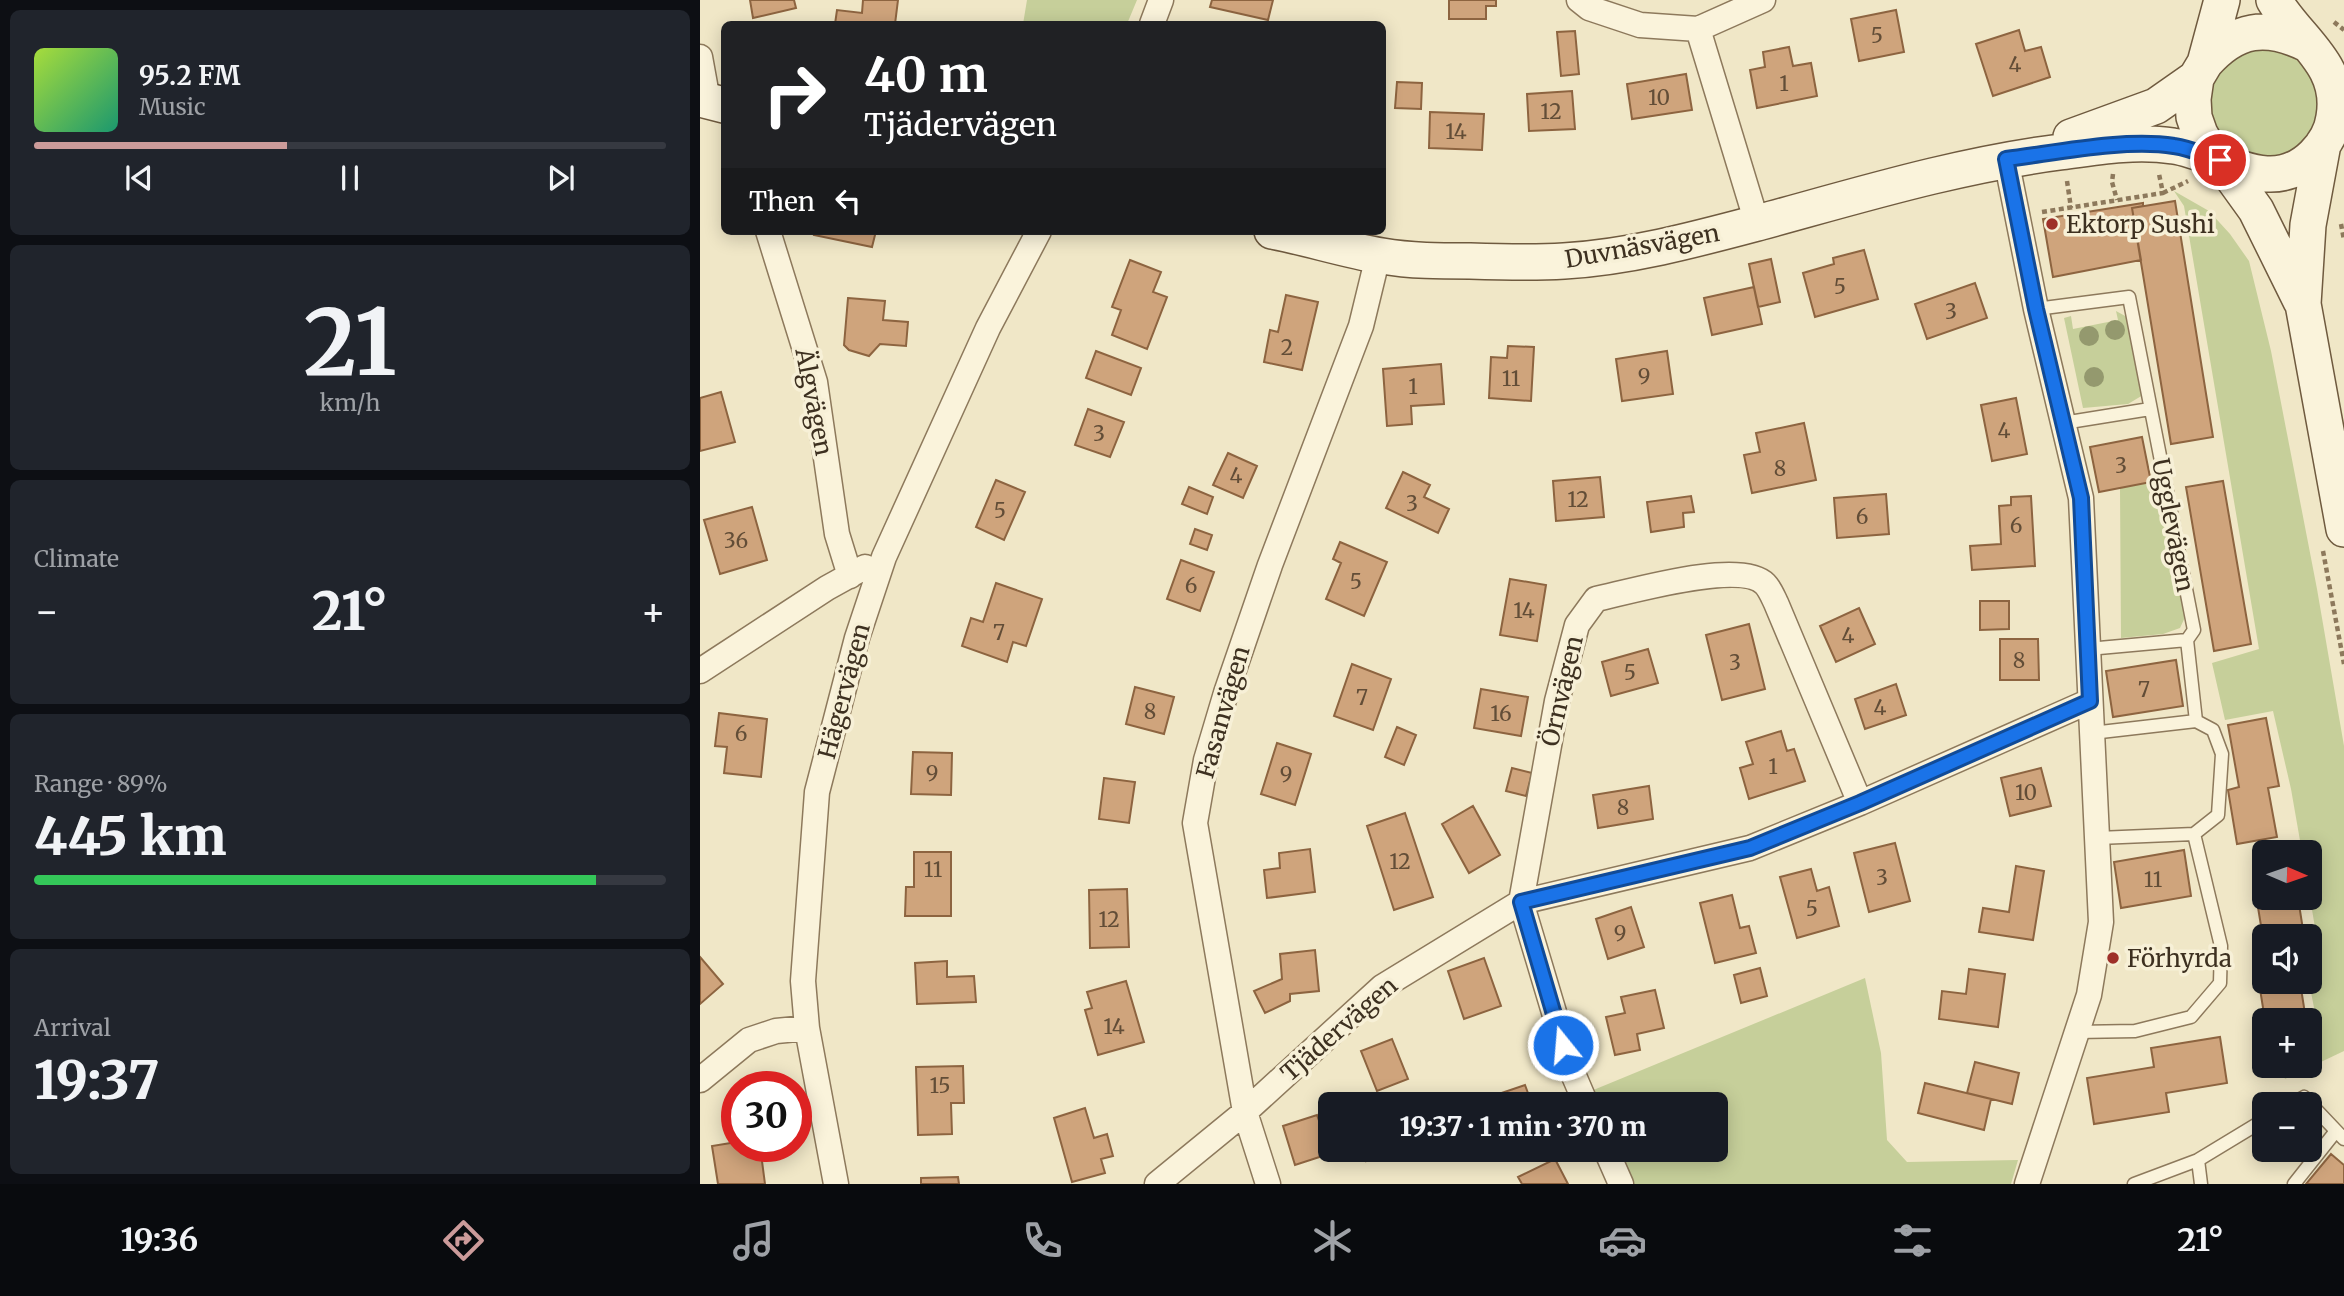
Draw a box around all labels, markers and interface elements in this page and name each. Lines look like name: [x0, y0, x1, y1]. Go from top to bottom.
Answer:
house number: 5: [1871, 22, 1883, 49]
text: 40 m: [864, 44, 988, 105]
icon: right: [749, 49, 840, 140]
house number: 4: [2009, 51, 2022, 78]
text: 95.2 FM: [139, 59, 240, 92]
house number: 1: [1779, 70, 1789, 97]
house number: 10: [1648, 84, 1670, 111]
text: Music: [139, 92, 206, 121]
house number: 12: [1540, 98, 1562, 125]
text: Tjädervägen: [864, 105, 1057, 145]
house number: 14: [1445, 118, 1467, 145]
pin: [2190, 130, 2250, 190]
icon: arrive: [2201, 141, 2239, 179]
icon: previous: [120, 159, 158, 197]
icon: pause: [331, 159, 369, 197]
icon: next: [542, 159, 580, 197]
icon: left: [829, 182, 867, 220]
text: Then: [749, 185, 815, 218]
place label: Ektorp Sushi: [2066, 209, 2215, 240]
marker: Ektorp Sushi: [2044, 216, 2060, 232]
street label: Duvnäsvägen: [1562, 217, 1722, 275]
house number: 5: [1834, 273, 1846, 300]
text: 21: [303, 285, 397, 400]
house number: 3: [1945, 298, 1957, 325]
house number: 2: [1281, 334, 1293, 361]
street label: Älgvägen: [788, 345, 840, 458]
house number: 9: [1638, 363, 1650, 390]
house number: 11: [1502, 365, 1520, 392]
house number: 1: [1408, 373, 1418, 400]
text: km/h: [320, 388, 380, 417]
house number: 4: [1998, 417, 2011, 444]
house number: 3: [1093, 420, 1105, 447]
house number: 3: [2115, 452, 2127, 479]
house number: 8: [1774, 455, 1786, 482]
street label: Ugglevägen: [2145, 456, 2201, 595]
house number: 4: [1230, 462, 1243, 489]
house number: 12: [1567, 486, 1589, 513]
house number: 3: [1406, 490, 1418, 517]
house number: 5: [994, 497, 1006, 524]
house number: 6: [1856, 503, 1868, 530]
house number: 6: [2010, 512, 2022, 539]
house number: 36: [724, 527, 748, 554]
text: Climate: [34, 544, 119, 573]
house number: 5: [1350, 568, 1362, 595]
house number: 6: [1185, 572, 1197, 599]
text: 21°: [312, 579, 388, 644]
text: −: [34, 588, 59, 635]
text: +: [641, 588, 666, 635]
house number: 14: [1513, 597, 1535, 624]
house number: 7: [993, 619, 1005, 646]
street label: Hägervägen: [811, 620, 877, 762]
house number: 4: [1842, 622, 1855, 649]
street label: Örnvägen: [1534, 633, 1590, 749]
street label: Fasanvägen: [1189, 642, 1257, 782]
house number: 8: [2013, 647, 2025, 674]
house number: 3: [1729, 649, 1741, 676]
house number: 5: [1624, 659, 1636, 686]
house number: 7: [2138, 676, 2150, 703]
house number: 7: [1356, 684, 1368, 711]
house number: 4: [1874, 694, 1887, 721]
house number: 8: [1144, 698, 1156, 725]
house number: 16: [1490, 700, 1512, 727]
house number: 6: [735, 720, 747, 747]
house number: 1: [1768, 753, 1778, 780]
house number: 9: [926, 760, 938, 787]
house number: 9: [1280, 761, 1292, 788]
text: Range · 89%: [34, 769, 168, 798]
house number: 10: [2015, 779, 2037, 806]
house number: 8: [1617, 794, 1629, 821]
text: 445 km: [34, 804, 227, 869]
north arrow: [2252, 840, 2322, 910]
map controls: [2252, 840, 2322, 1162]
house number: 12: [1389, 848, 1411, 875]
house number: 11: [924, 856, 942, 883]
house number: 3: [1876, 864, 1888, 891]
house number: 11: [2144, 866, 2162, 893]
house number: 5: [1806, 895, 1818, 922]
house number: 12: [1098, 906, 1120, 933]
house number: 9: [1614, 920, 1626, 947]
button: sound: [2252, 924, 2322, 994]
place label: Förhyrda: [2127, 943, 2232, 974]
marker: Förhyrda: [2105, 950, 2121, 966]
street label: Tjädervägen: [1274, 970, 1404, 1088]
position arrow: [1526, 1008, 1600, 1082]
button: +: [2252, 1008, 2322, 1078]
text: Arrival: [34, 1013, 111, 1042]
house number: 14: [1103, 1013, 1125, 1040]
text: 19:37: [34, 1048, 159, 1113]
speed limit sign: 30: [721, 1071, 812, 1162]
house number: 15: [929, 1072, 951, 1099]
button: −: [2252, 1092, 2322, 1162]
text: 19:37 · 1 min · 370 m: [1400, 1110, 1646, 1143]
icon: directions: [439, 1216, 488, 1265]
icon: music: [729, 1216, 778, 1265]
icon: phone: [1018, 1216, 1067, 1265]
icon: climate: [1308, 1216, 1357, 1265]
icon: car: [1598, 1216, 1647, 1265]
icon: filters: [1888, 1216, 1937, 1265]
text: 19:36: [120, 1220, 198, 1260]
text: 21°: [2177, 1220, 2224, 1260]

